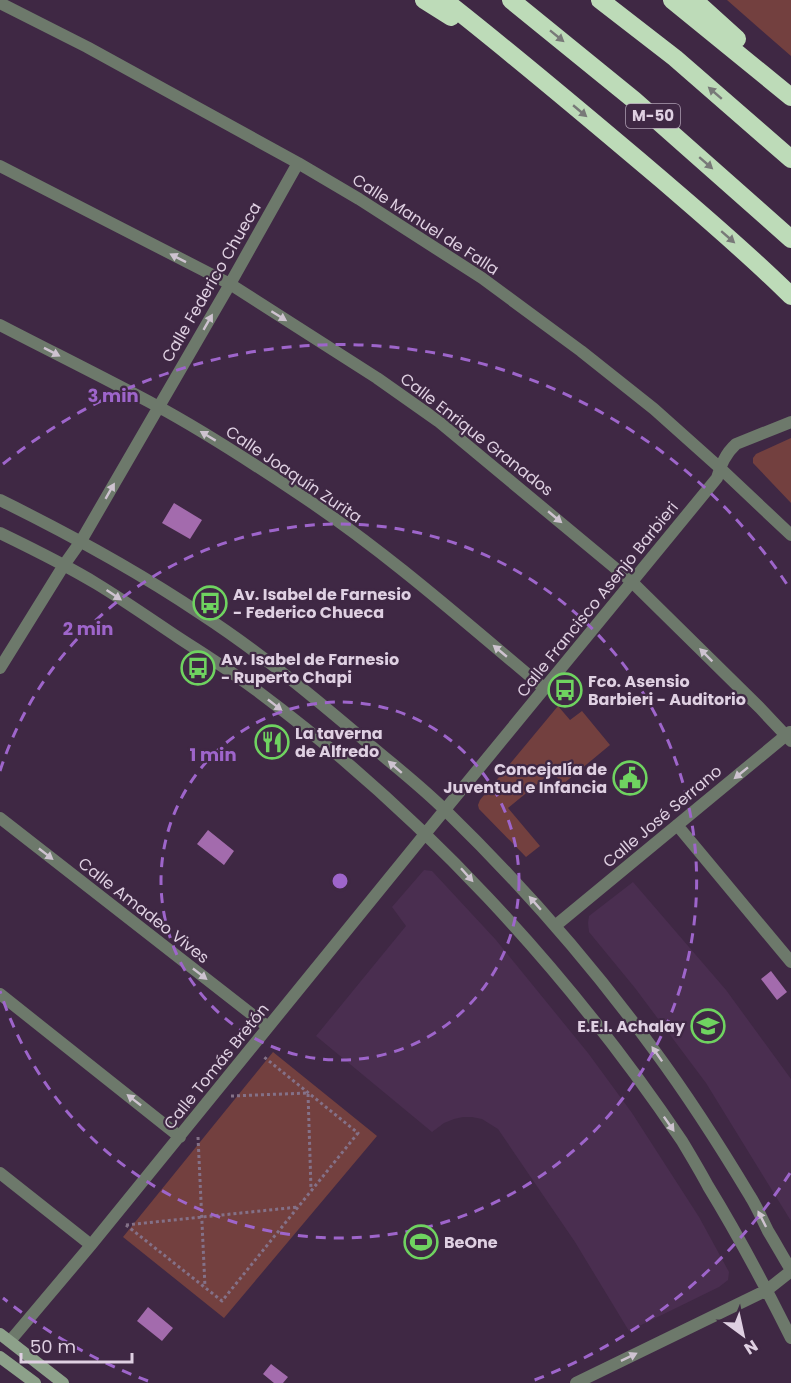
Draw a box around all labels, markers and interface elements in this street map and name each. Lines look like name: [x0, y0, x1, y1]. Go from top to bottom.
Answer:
one-way arrow: [549, 30, 565, 43]
one-way arrow: [708, 87, 723, 100]
one-way arrow: [572, 104, 588, 117]
road number: M-50: [626, 104, 680, 128]
one-way arrow: [698, 156, 713, 169]
street label: Calle Manuel de Falla: [348, 168, 504, 281]
street label: Calle Federico Chueca: [156, 198, 267, 367]
one-way arrow: [720, 231, 736, 244]
one-way arrow: [169, 253, 187, 263]
one-way arrow: [271, 310, 288, 321]
one-way arrow: [203, 313, 213, 330]
one-way arrow: [44, 347, 61, 357]
street label: Calle Enrique Granados: [395, 367, 558, 501]
text: 3 min: [87, 383, 139, 408]
street label: Calle Joaquín Zurita: [221, 420, 366, 529]
one-way arrow: [200, 431, 216, 442]
one-way arrow: [105, 482, 115, 499]
street label: Calle Francisco Asenjo Barbieri: [511, 497, 684, 702]
one-way arrow: [547, 511, 563, 524]
place label: Av. Isabel de Farnesio - Federico Chueca: [233, 583, 411, 624]
bus stop icon: Av. Isabel de Farnesio - Federico Chueca: [192, 585, 228, 621]
one-way arrow: [106, 589, 122, 601]
text: 2 min: [63, 616, 113, 641]
one-way arrow: [493, 645, 508, 658]
one-way arrow: [699, 647, 713, 662]
place label: Av. Isabel de Farnesio - Ruperto Chapi: [221, 648, 399, 689]
bus stop icon: Av. Isabel de Farnesio - Ruperto Chapi: [180, 650, 216, 686]
place label: Fco. Asensio Barbieri - Auditorio: [588, 670, 746, 711]
bus stop icon: Fco. Asensio Barbieri - Auditorio: [547, 672, 583, 708]
one-way arrow: [267, 699, 283, 711]
place label: La taverna de Alfredo: [295, 722, 383, 763]
restaurant icon: La taverna de Alfredo: [254, 724, 290, 760]
text: 1 min: [189, 742, 237, 767]
place label: Concejalía de Juventud e Infancia: [443, 758, 607, 799]
street label: Calle José Serrano: [598, 760, 727, 873]
public building icon: Concejalía de Juventud e Infancia: [612, 760, 648, 796]
one-way arrow: [388, 761, 403, 774]
one-way arrow: [734, 766, 749, 779]
one-way arrow: [38, 848, 54, 861]
street label: Calle Amadeo Vives: [73, 852, 214, 969]
one-way arrow: [460, 867, 473, 882]
centre of rings: [330, 871, 350, 891]
one-way arrow: [529, 896, 542, 911]
one-way arrow: [192, 968, 208, 981]
street label: Calle Tomás Bretón: [158, 998, 274, 1134]
school or university icon: E.E.I. Achalay: [690, 1008, 726, 1044]
place label: E.E.I. Achalay: [577, 1015, 686, 1038]
one-way arrow: [651, 1047, 663, 1063]
one-way arrow: [126, 1094, 142, 1107]
one-way arrow: [663, 1115, 675, 1131]
one-way arrow: [757, 1210, 767, 1227]
sports icon: BeOne: [403, 1224, 439, 1260]
place label: BeOne: [444, 1231, 498, 1254]
north arrow: [713, 1305, 773, 1365]
scale bar: [21, 1326, 132, 1364]
text: 50 m: [30, 1334, 76, 1359]
text: N: [740, 1334, 762, 1360]
one-way arrow: [620, 1353, 637, 1362]

